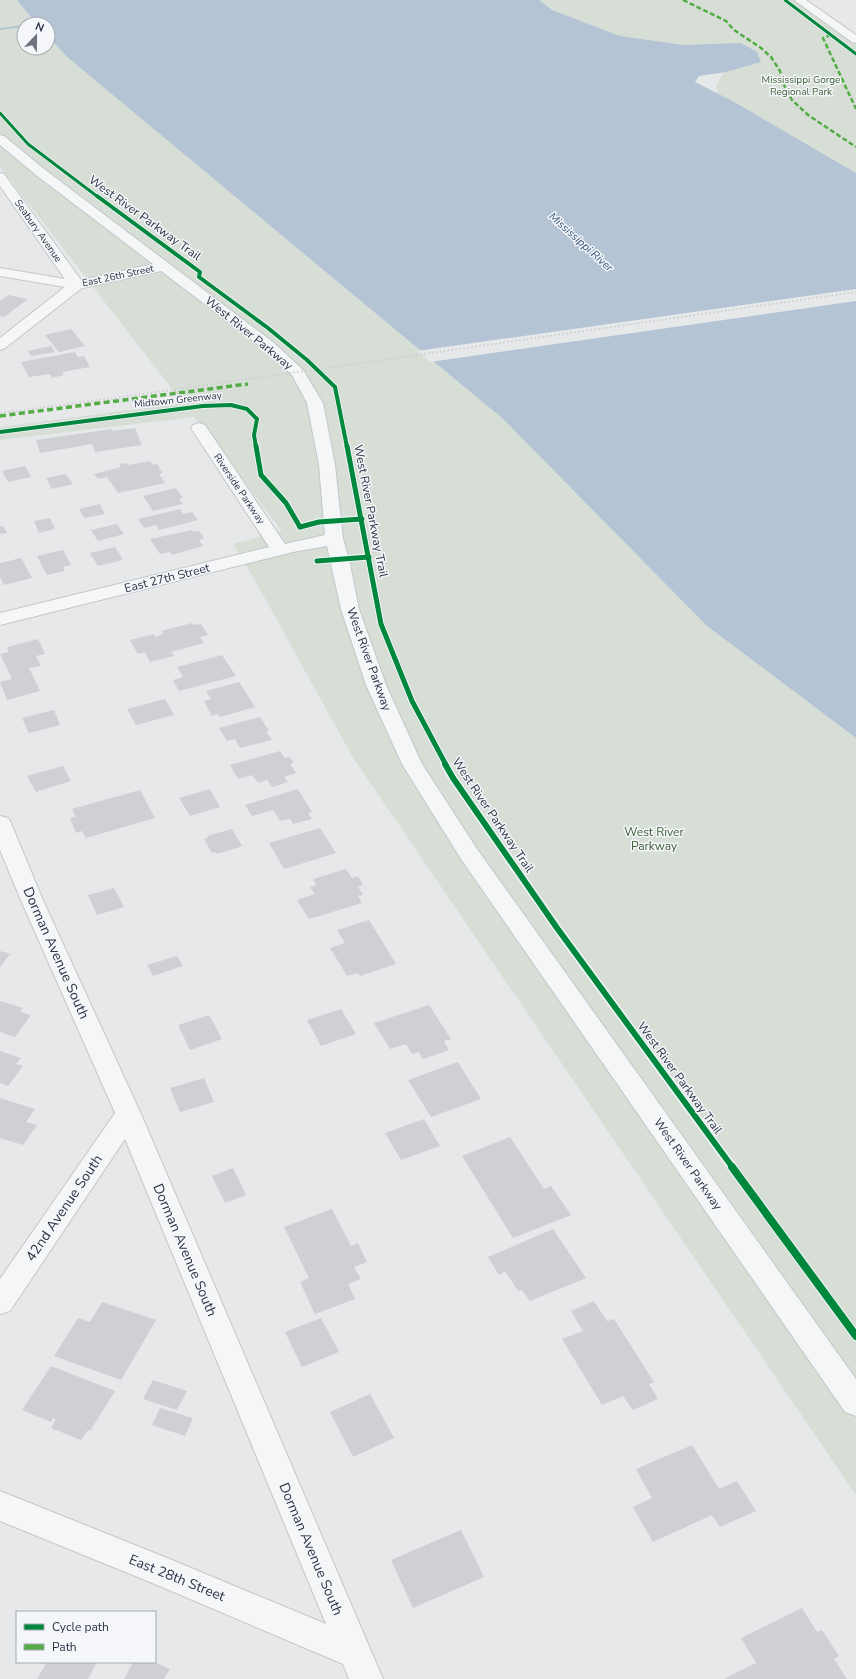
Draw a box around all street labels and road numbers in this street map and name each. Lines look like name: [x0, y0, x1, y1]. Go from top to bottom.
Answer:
street label: West River Parkway Trail: [86, 172, 205, 264]
street label: Seabury Avenue: [11, 197, 65, 265]
street label: East 26th Street: [81, 261, 156, 290]
street label: West River Parkway: [202, 293, 297, 374]
street label: Midtown Greenway: [133, 388, 223, 412]
street label: West River Parkway Trail: [350, 443, 392, 579]
street label: Riverside Parkway: [210, 451, 268, 528]
street label: East 27th Street: [123, 559, 212, 596]
street label: West River Parkway: [343, 605, 395, 714]
street label: West River Parkway Trail: [449, 755, 538, 876]
street label: Dorman Avenue South: [18, 884, 94, 1022]
street label: West River Parkway Trail: [634, 1019, 726, 1138]
street label: West River Parkway: [650, 1115, 726, 1214]
street label: 42nd Avenue South: [21, 1151, 107, 1265]
street label: Dorman Avenue South: [148, 1181, 222, 1319]
street label: Dorman Avenue South: [274, 1480, 348, 1618]
street label: East 28th Street: [126, 1550, 228, 1606]

